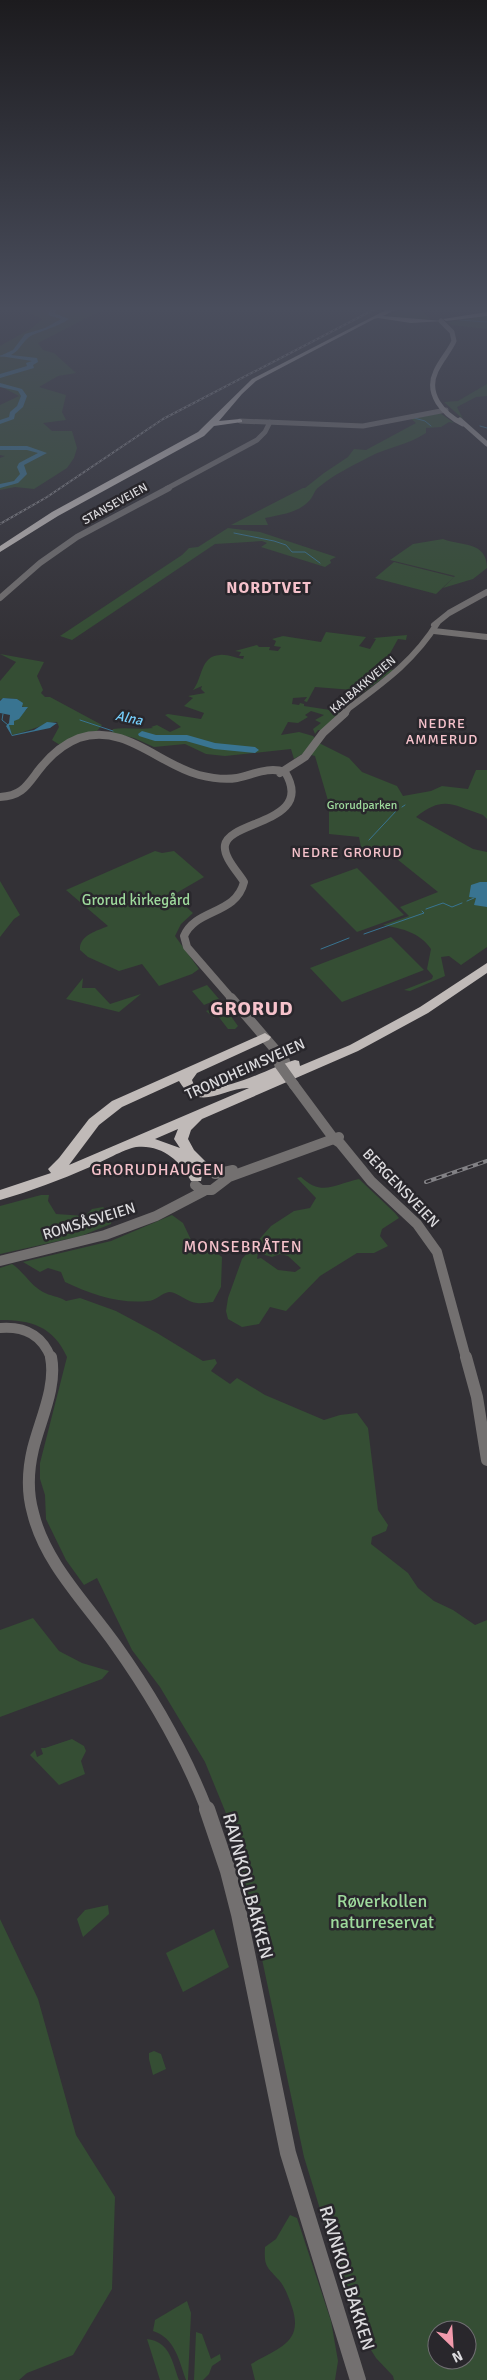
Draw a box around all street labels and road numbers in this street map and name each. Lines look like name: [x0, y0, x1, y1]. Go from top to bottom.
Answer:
street label: STANSEVEIEN: [80, 480, 150, 528]
street label: KALBAKKVEIEN: [327, 653, 399, 717]
street label: TRONDHEIMSVEIEN: [182, 1035, 308, 1103]
street label: BERGENSVEIEN: [359, 1145, 443, 1231]
street label: ROMSÅSVEIEN: [40, 1198, 138, 1244]
street label: RAVNKOLLBAKKEN: [218, 1811, 278, 1961]
street label: RAVNKOLLBAKKEN: [315, 2203, 379, 2353]

